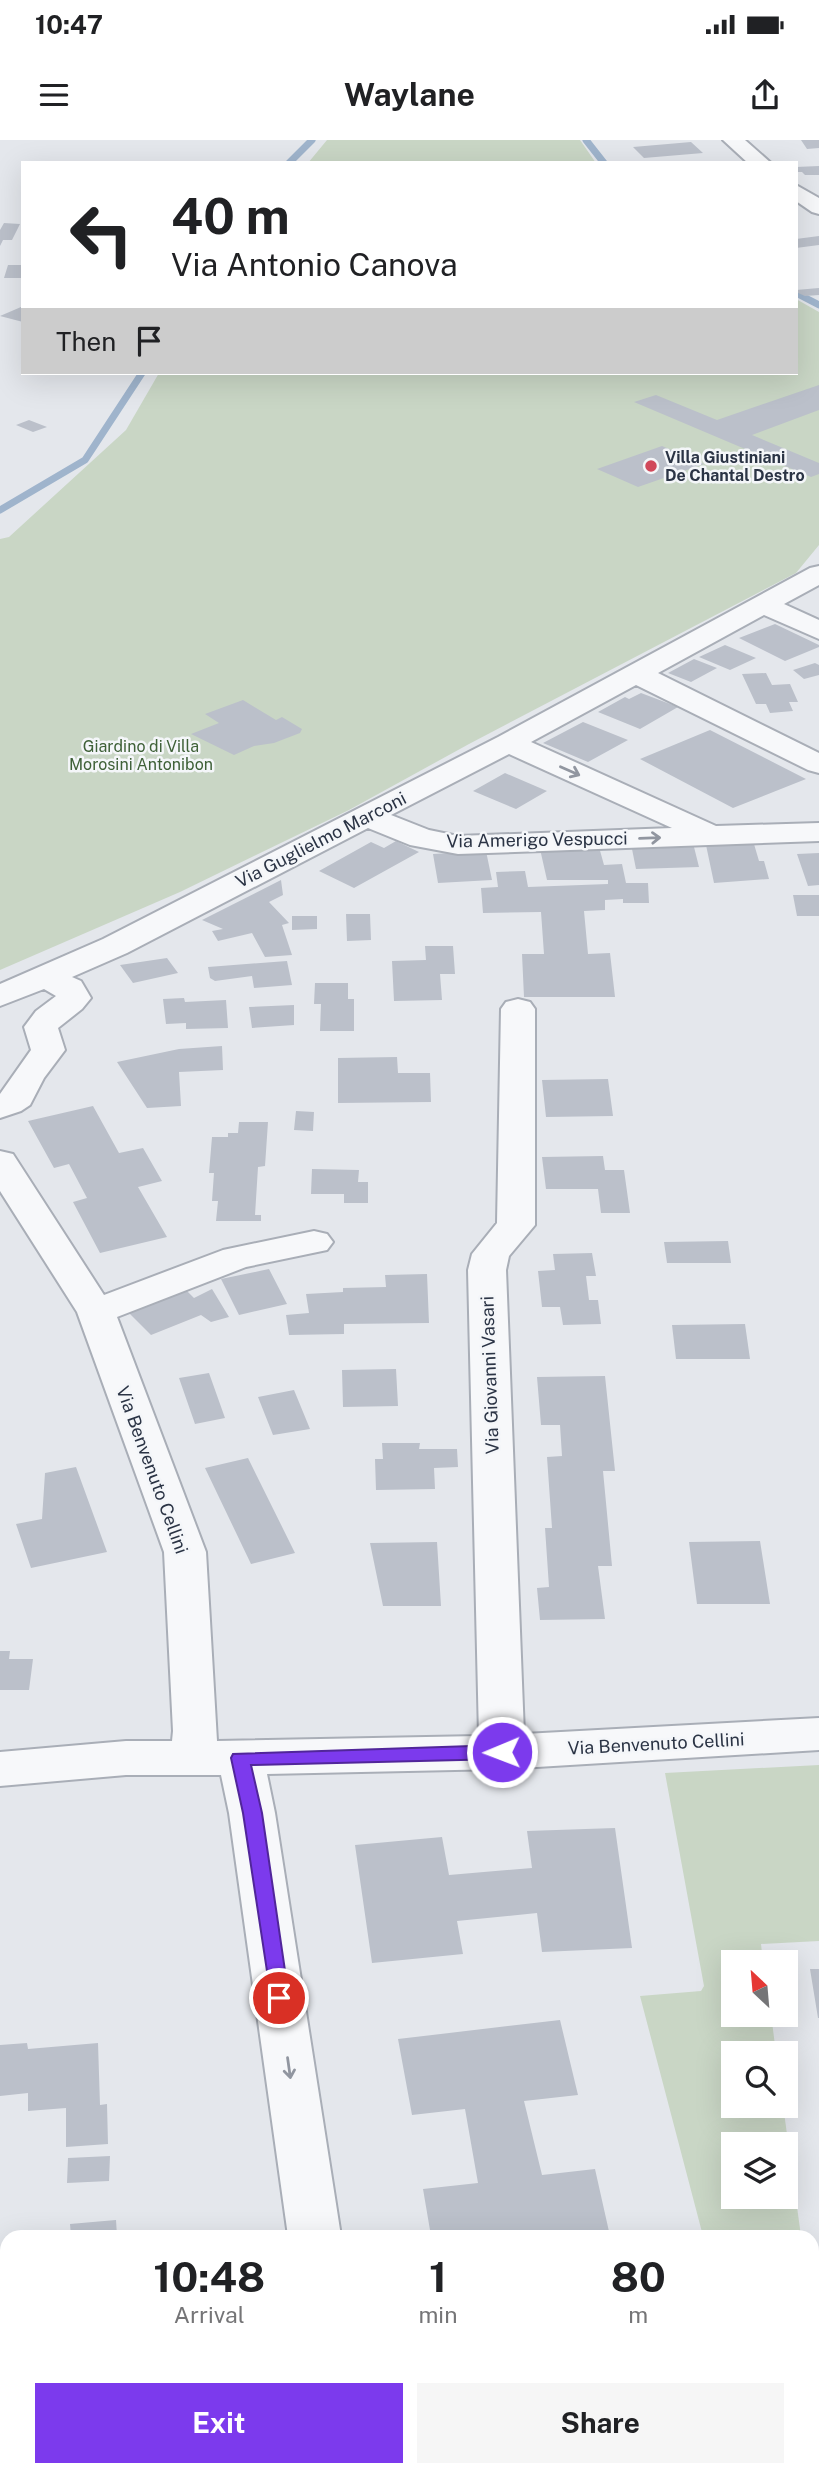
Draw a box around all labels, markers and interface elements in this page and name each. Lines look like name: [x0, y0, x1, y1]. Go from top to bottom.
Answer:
text: 10:47: [35, 9, 103, 40]
icon: menu: [35, 76, 73, 114]
text: Waylane: [344, 76, 475, 113]
icon: share: [746, 76, 784, 114]
text: 40 m: [171, 187, 290, 245]
icon: left: [56, 189, 147, 280]
text: Via Antonio Canova: [171, 246, 458, 283]
icon: arrive: [130, 322, 168, 360]
text: Then: [56, 326, 116, 357]
place label: Villa Giustiniani De Chantal Destro: [665, 448, 805, 485]
marker: Villa Giustiniani De Chantal Destro: [643, 458, 659, 474]
park label: Giardino di Villa Morosini Antonibon: [69, 737, 213, 774]
one-way arrow: [559, 765, 580, 778]
street label: Via Guglielmo Marconi: [232, 787, 410, 892]
street label: Via Amerigo Vespucci: [446, 827, 628, 852]
one-way arrow: [638, 831, 661, 844]
street label: Via Giovanni Vasari: [476, 1296, 503, 1454]
street label: Via Benvenuto Cellini: [112, 1383, 193, 1557]
position arrow: [465, 1715, 539, 1789]
street label: Via Benvenuto Cellini: [567, 1728, 745, 1759]
north arrow: [721, 1950, 798, 2026]
map controls: [721, 1950, 798, 2209]
pin: [249, 1968, 309, 2028]
icon: arrive: [260, 1979, 298, 2017]
button: search: [721, 2041, 798, 2118]
one-way arrow: [283, 2056, 296, 2078]
button: layers: [721, 2132, 798, 2209]
text: 10:48: [153, 2252, 265, 2301]
text: 1: [429, 2252, 447, 2301]
text: 80: [611, 2252, 666, 2301]
text: Arrival: [174, 2301, 245, 2328]
text: min: [418, 2301, 457, 2328]
text: m: [628, 2301, 648, 2328]
button: Exit: [35, 2383, 403, 2463]
button: Share: [417, 2383, 784, 2463]

